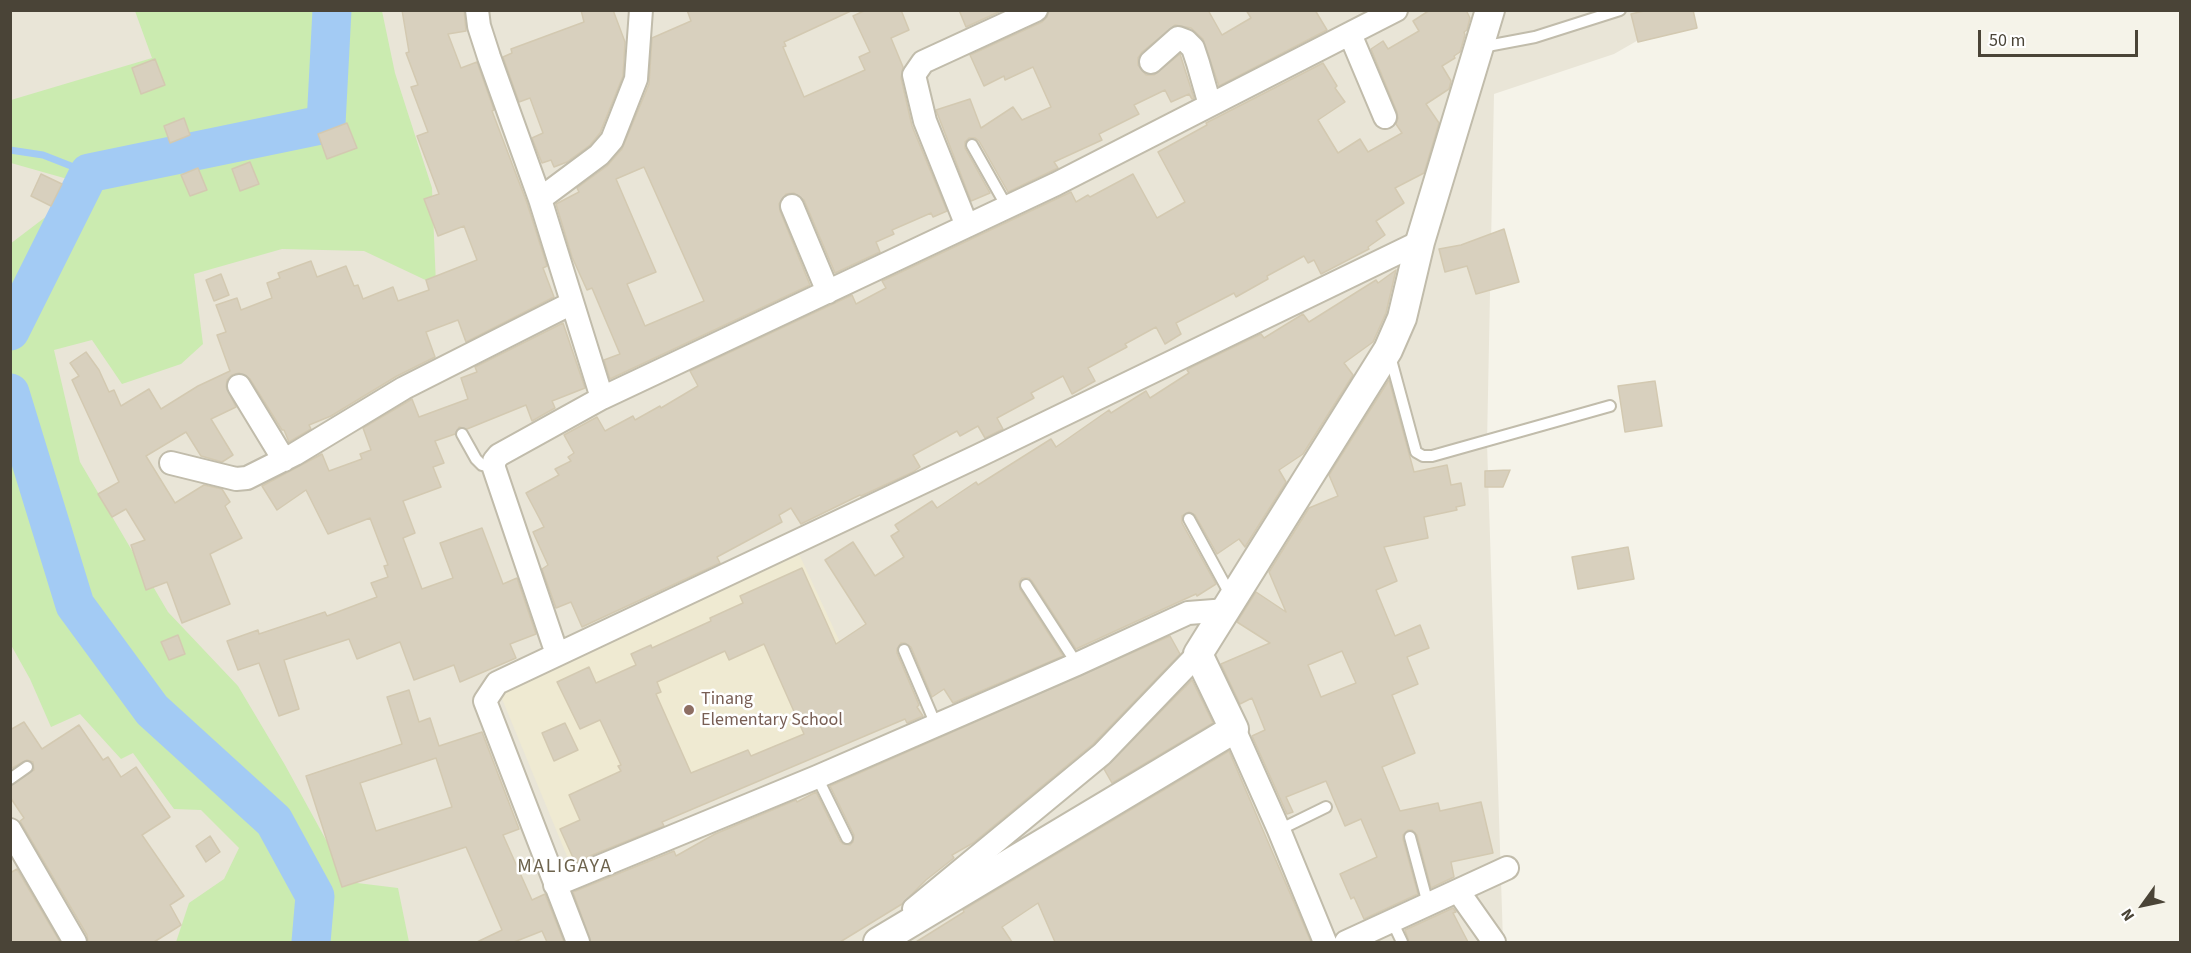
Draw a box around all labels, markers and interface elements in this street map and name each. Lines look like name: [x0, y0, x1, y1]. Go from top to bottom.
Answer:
scale bar: [1981, 18, 2142, 56]
text: 50 m: [1989, 28, 2025, 53]
place label: Tinang Elementary School: [701, 689, 843, 732]
marker: Tinang Elementary School: [682, 703, 696, 717]
district label: MALIGAYA: [517, 856, 613, 880]
north arrow: [2113, 875, 2173, 935]
text: N: [2116, 904, 2140, 925]

